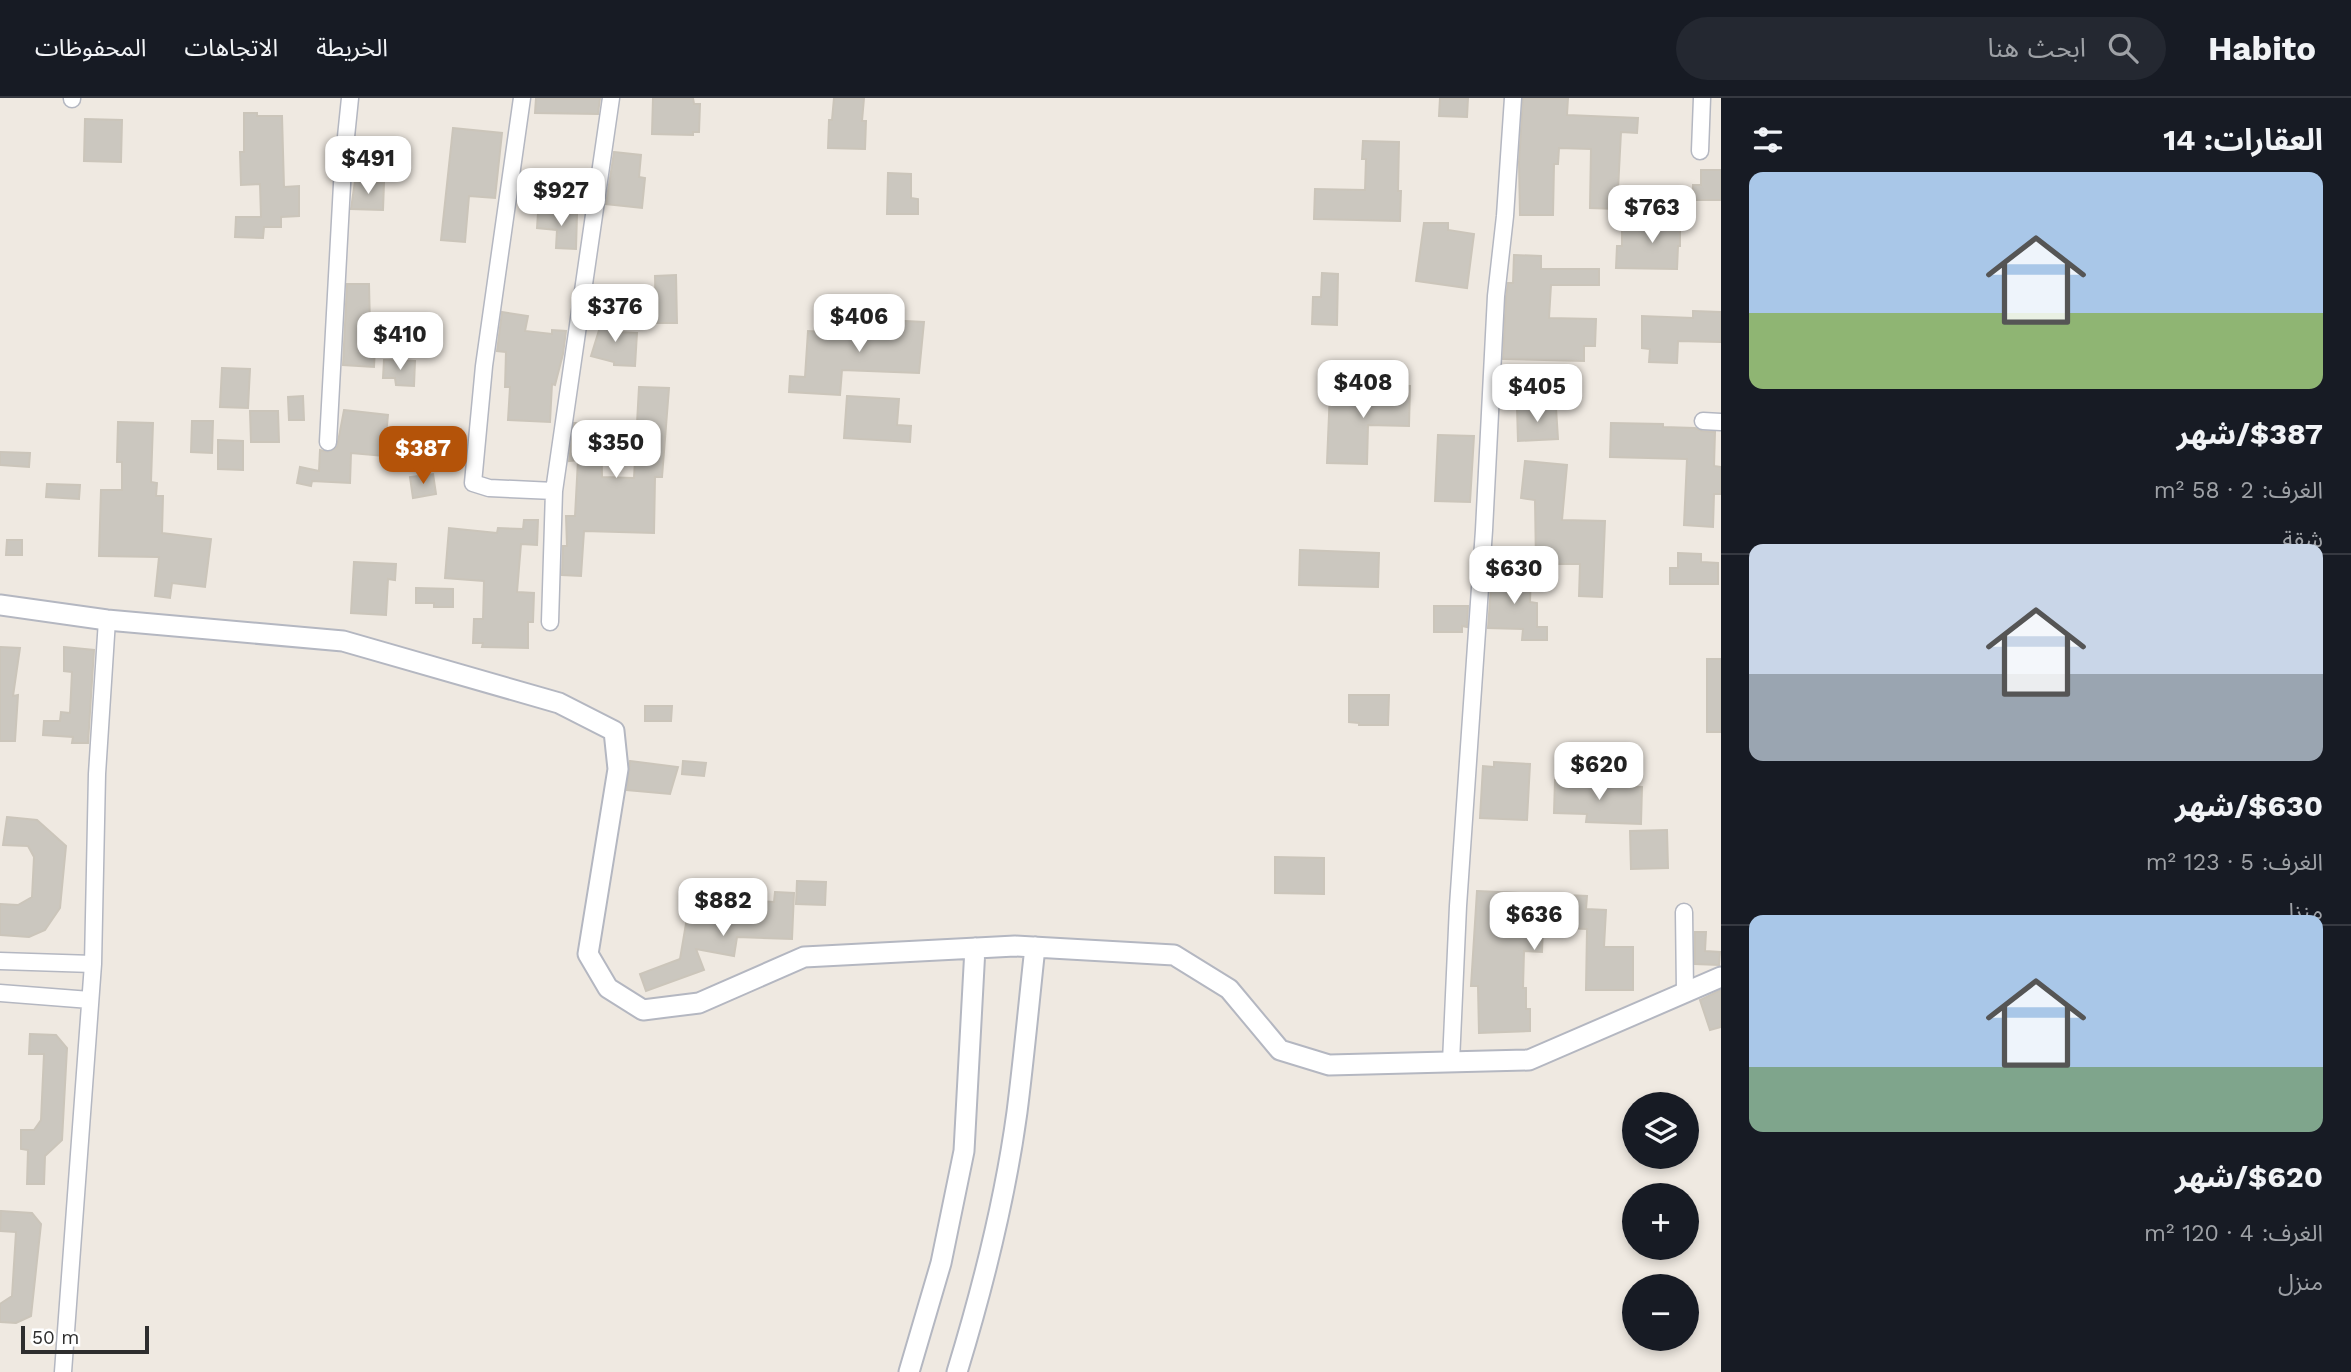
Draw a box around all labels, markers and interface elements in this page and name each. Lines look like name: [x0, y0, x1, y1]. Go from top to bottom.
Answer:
search box: [1676, 17, 2166, 80]
icon: search: [2104, 29, 2142, 67]
text: Habito: [2208, 29, 2316, 68]
text: ابحث هنا: [1988, 33, 2086, 63]
text: المحفوظات: [35, 34, 146, 62]
text: الاتجاهات: [184, 34, 278, 62]
text: الخريطة: [316, 34, 388, 62]
icon: filters: [1749, 121, 1787, 159]
text: العقارات: 14: [2163, 122, 2323, 157]
pin: $491: [327, 136, 409, 196]
text: $491: [341, 145, 395, 172]
pin: $927: [520, 169, 602, 228]
text: $927: [533, 177, 589, 204]
pin: $763: [1611, 186, 1693, 245]
text: $763: [1624, 194, 1680, 221]
icon: home: [1973, 217, 2099, 343]
pin: $376: [574, 285, 656, 344]
text: $376: [587, 293, 643, 320]
pin: $406: [818, 294, 900, 354]
text: $406: [830, 303, 888, 330]
pin: $410: [359, 313, 441, 372]
text: $410: [373, 321, 427, 348]
pin: $408: [1322, 360, 1404, 420]
pin: $405: [1496, 364, 1578, 424]
text: $408: [1334, 369, 1392, 396]
text: $405: [1508, 373, 1566, 400]
text: $387/شهر: [2177, 416, 2323, 451]
pin: $350: [575, 420, 657, 480]
pin: $387: [382, 426, 464, 486]
text: $350: [588, 429, 644, 456]
text: $387: [395, 435, 451, 462]
text: الغرف: 2 · 58 m²: [2154, 477, 2323, 504]
text: شقة: [2282, 526, 2323, 553]
pin: $630: [1473, 546, 1555, 606]
text: $630: [1485, 555, 1543, 582]
icon: home: [1973, 589, 2099, 715]
pin: $620: [1558, 742, 1640, 802]
text: $620: [1570, 751, 1628, 778]
text: $630/شهر: [2175, 788, 2323, 823]
text: الغرف: 5 · 123 m²: [2146, 849, 2323, 876]
pin: $882: [682, 878, 764, 938]
text: $882: [694, 887, 752, 914]
pin: $636: [1493, 892, 1575, 952]
text: منزل: [2278, 898, 2323, 925]
text: $636: [1506, 901, 1562, 928]
icon: home: [1973, 960, 2099, 1086]
map controls: [1622, 1092, 1699, 1351]
button: layers: [1622, 1092, 1699, 1169]
text: $620/شهر: [2175, 1159, 2323, 1194]
button: +: [1622, 1183, 1699, 1260]
text: الغرف: 4 · 120 m²: [2144, 1220, 2323, 1247]
text: منزل: [2278, 1269, 2323, 1296]
button: −: [1622, 1274, 1699, 1351]
scale bar: [21, 1323, 149, 1355]
text: 50 m: [32, 1326, 79, 1349]

